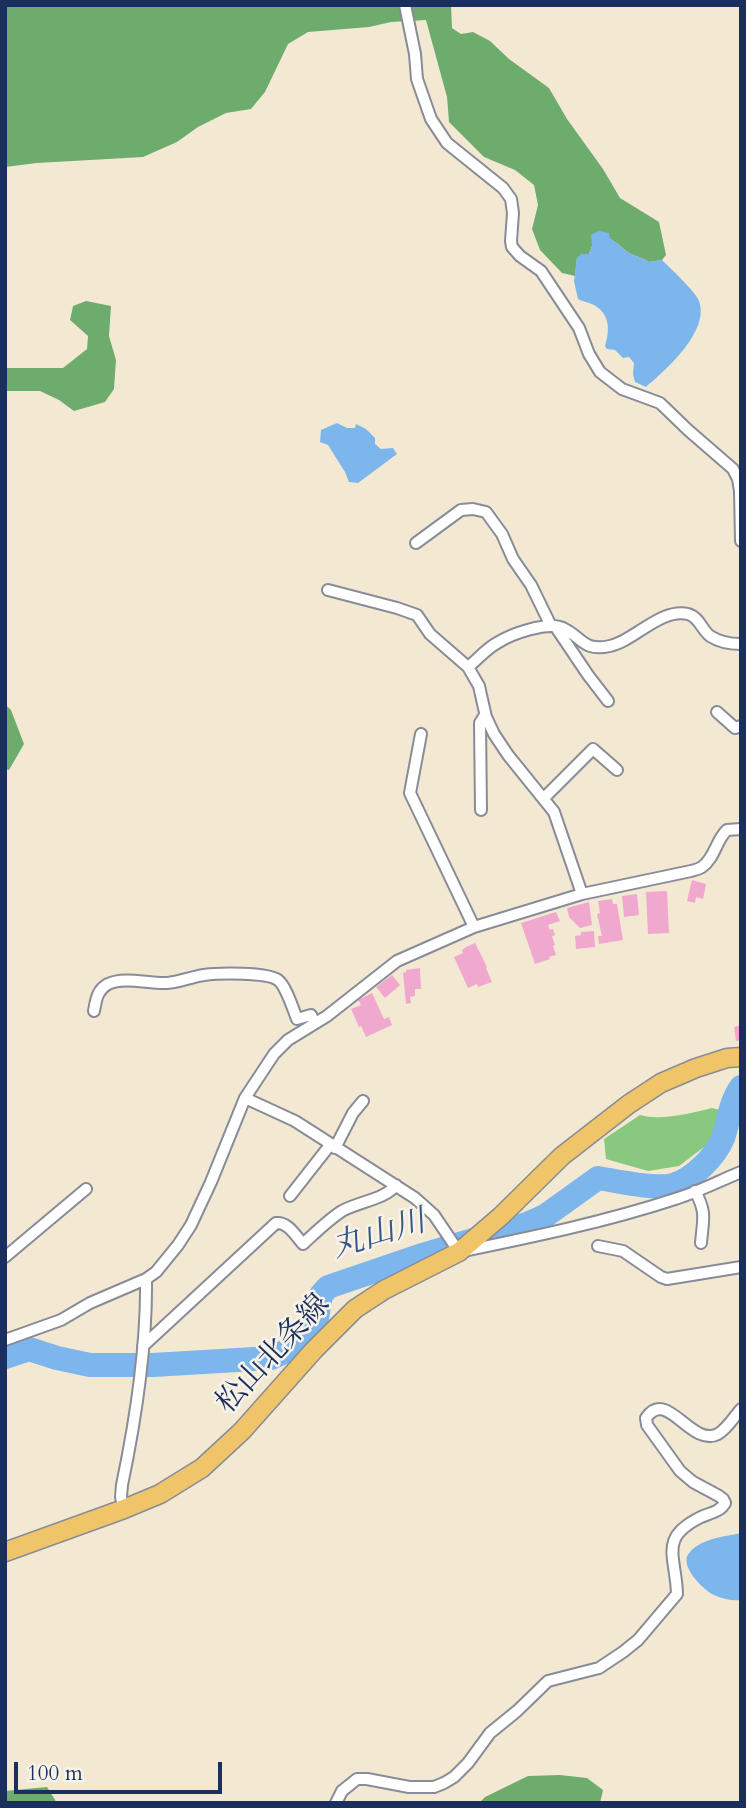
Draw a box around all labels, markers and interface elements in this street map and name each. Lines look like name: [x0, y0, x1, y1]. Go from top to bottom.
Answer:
water label: 丸山川: [327, 1204, 431, 1268]
street label: 松山北条線: [210, 1288, 338, 1422]
scale bar: [18, 1748, 226, 1792]
text: 100 m: [27, 1759, 83, 1788]

